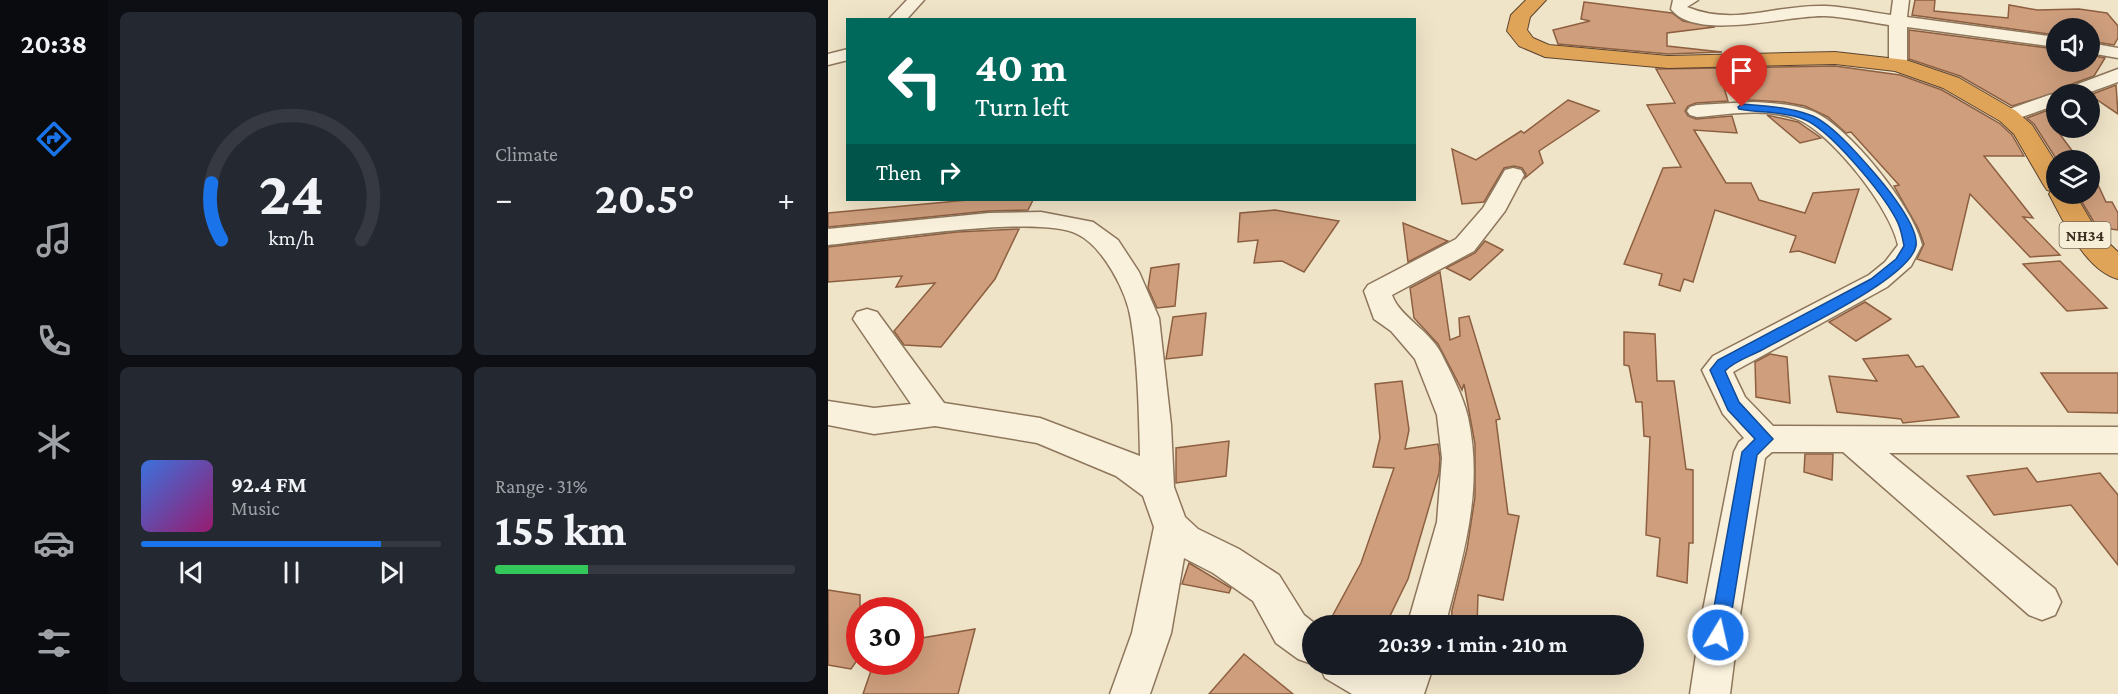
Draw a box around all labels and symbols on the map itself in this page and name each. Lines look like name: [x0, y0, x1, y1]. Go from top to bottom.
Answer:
pin: [1716, 45, 1767, 107]
road number: NH34: [2060, 222, 2110, 248]
speed limit sign: 30: [846, 597, 924, 675]
position arrow: [1686, 603, 1750, 667]

